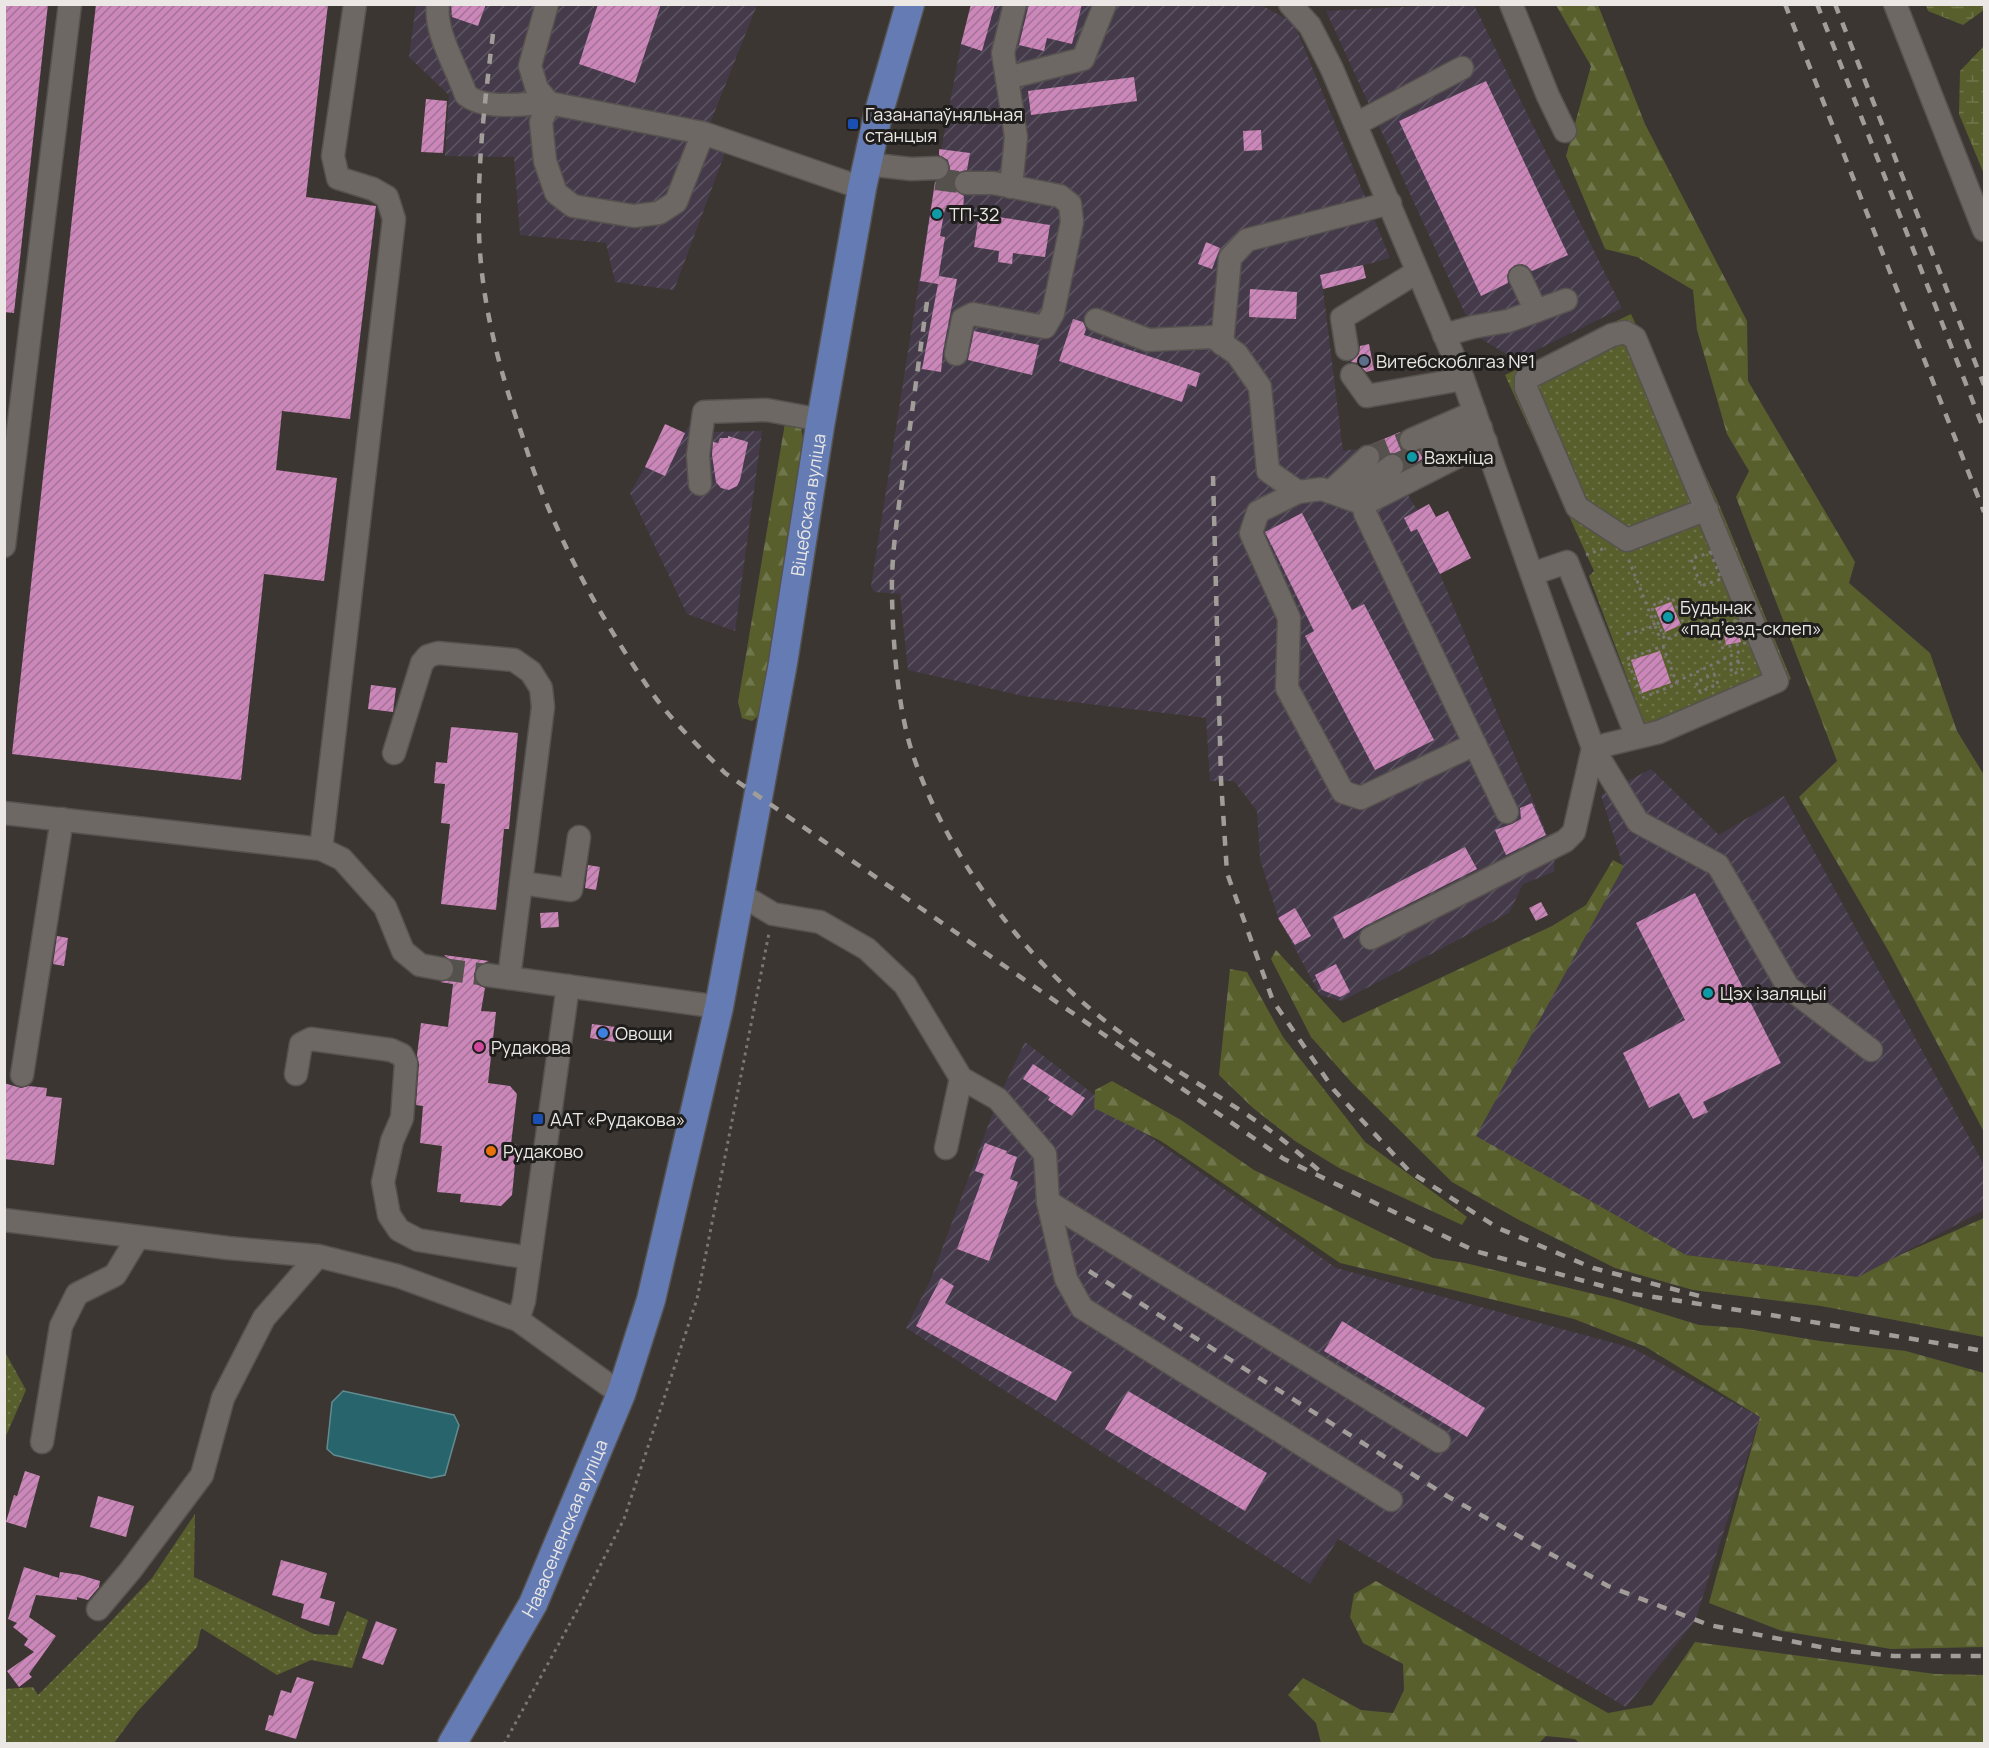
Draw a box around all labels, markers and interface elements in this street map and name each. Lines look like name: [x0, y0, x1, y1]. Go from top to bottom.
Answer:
place label: Газанапаўняльная станцыя: [865, 102, 1023, 147]
marker: Газанапаўняльная станцыя: [846, 117, 860, 131]
place label: ТП-32: [949, 202, 999, 226]
marker: ТП-32: [930, 207, 944, 221]
place label: Витебскоблгаз №1: [1376, 349, 1535, 373]
marker: Витебскоблгаз №1: [1357, 354, 1371, 368]
street label: Віцебская вуліца: [785, 432, 831, 578]
place label: Важніца: [1424, 445, 1494, 469]
marker: Важніца: [1405, 450, 1419, 464]
place label: Будынак «падʼезд-склеп»: [1680, 595, 1822, 640]
marker: Будынак «падʼезд-склеп»: [1661, 610, 1675, 624]
place label: Цэх ізаляцыі: [1720, 981, 1827, 1005]
marker: Цэх ізаляцыі: [1701, 986, 1715, 1000]
place label: Овощи: [615, 1021, 672, 1045]
marker: Овощи: [596, 1026, 610, 1040]
place label: Рудакова: [491, 1035, 571, 1059]
marker: Рудакова: [472, 1040, 486, 1054]
place label: ААТ «Рудакова»: [550, 1107, 685, 1131]
marker: ААТ «Рудакова»: [531, 1112, 545, 1126]
place label: Рудаково: [503, 1139, 583, 1163]
marker: Рудаково: [484, 1144, 498, 1158]
street label: Навасененская вуліца: [516, 1435, 613, 1622]

